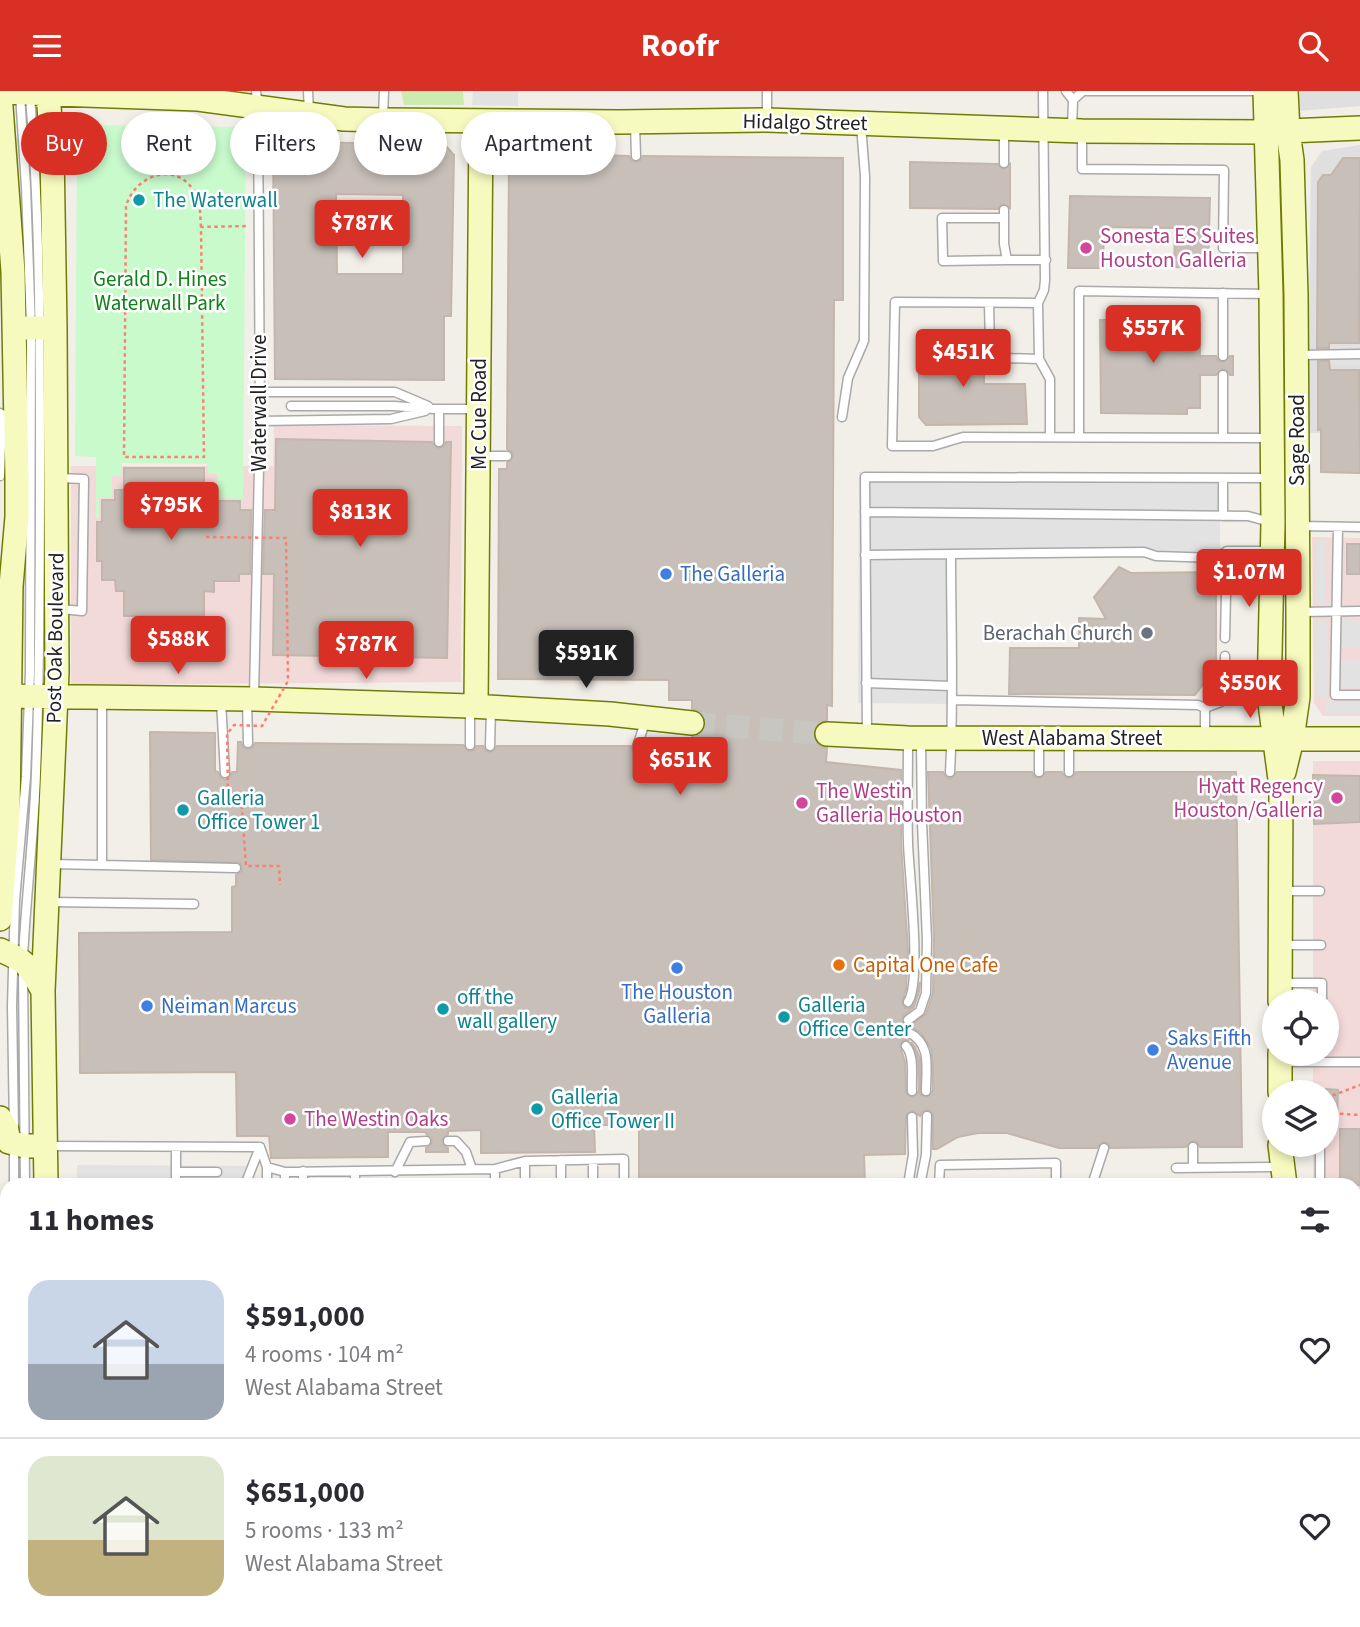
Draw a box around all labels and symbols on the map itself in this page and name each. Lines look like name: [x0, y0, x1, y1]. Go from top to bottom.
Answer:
street label: Hidalgo Street: [742, 106, 868, 138]
place label: The Waterwall: [153, 185, 278, 215]
marker: The Waterwall: [131, 192, 147, 208]
pin: $787K: [313, 201, 411, 260]
place label: Sonesta ES Suites Houston Galleria: [1100, 221, 1255, 275]
marker: Sonesta ES Suites Houston Galleria: [1078, 240, 1094, 256]
park label: Gerald D. Hines Waterwall Park: [93, 264, 227, 318]
pin: $557K: [1104, 306, 1202, 365]
pin: $451K: [914, 329, 1012, 389]
street label: Waterwall Drive: [244, 334, 274, 472]
street label: Mc Cue Road: [464, 358, 494, 470]
street label: Sage Road: [1282, 394, 1312, 486]
pin: $795K: [122, 483, 220, 542]
pin: $813K: [311, 489, 409, 549]
pin: $1.07M: [1192, 549, 1306, 609]
street label: Post Oak Boulevard: [39, 552, 71, 724]
place label: The Galleria: [680, 559, 785, 589]
marker: The Galleria: [658, 566, 674, 582]
pin: $588K: [129, 617, 227, 676]
place label: Berachah Church: [983, 618, 1133, 648]
pin: $787K: [317, 621, 415, 681]
marker: Berachah Church: [1139, 625, 1155, 641]
pin: $591K: [537, 631, 635, 690]
pin: $550K: [1201, 661, 1299, 720]
street label: West Alabama Street: [982, 723, 1162, 753]
pin: $651K: [631, 737, 729, 797]
place label: Hyatt Regency Houston/Galleria: [1174, 771, 1323, 825]
place label: The Westin Galleria Houston: [816, 776, 962, 830]
place label: Galleria Office Tower 1: [197, 783, 321, 837]
marker: Hyatt Regency Houston/Galleria: [1329, 790, 1345, 806]
marker: The Westin Galleria Houston: [794, 795, 810, 811]
marker: Galleria Office Tower 1: [175, 802, 191, 818]
place label: Capital One Cafe: [853, 950, 998, 980]
marker: Capital One Cafe: [831, 957, 847, 973]
marker: The Houston Galleria: [669, 960, 685, 976]
place label: The Houston Galleria: [621, 977, 733, 1031]
place label: off the wall gallery: [457, 982, 557, 1036]
place label: Galleria Office Center: [798, 990, 912, 1044]
place label: Neiman Marcus: [161, 991, 297, 1021]
marker: Neiman Marcus: [139, 998, 155, 1014]
marker: off the wall gallery: [435, 1001, 451, 1017]
marker: Galleria Office Center: [776, 1009, 792, 1025]
place label: Saks Fifth Avenue: [1167, 1023, 1252, 1077]
marker: Saks Fifth Avenue: [1145, 1042, 1161, 1058]
place label: Galleria Office Tower II: [551, 1082, 675, 1136]
marker: Galleria Office Tower II: [529, 1101, 545, 1117]
place label: The Westin Oaks: [304, 1104, 448, 1134]
marker: The Westin Oaks: [282, 1111, 298, 1127]

